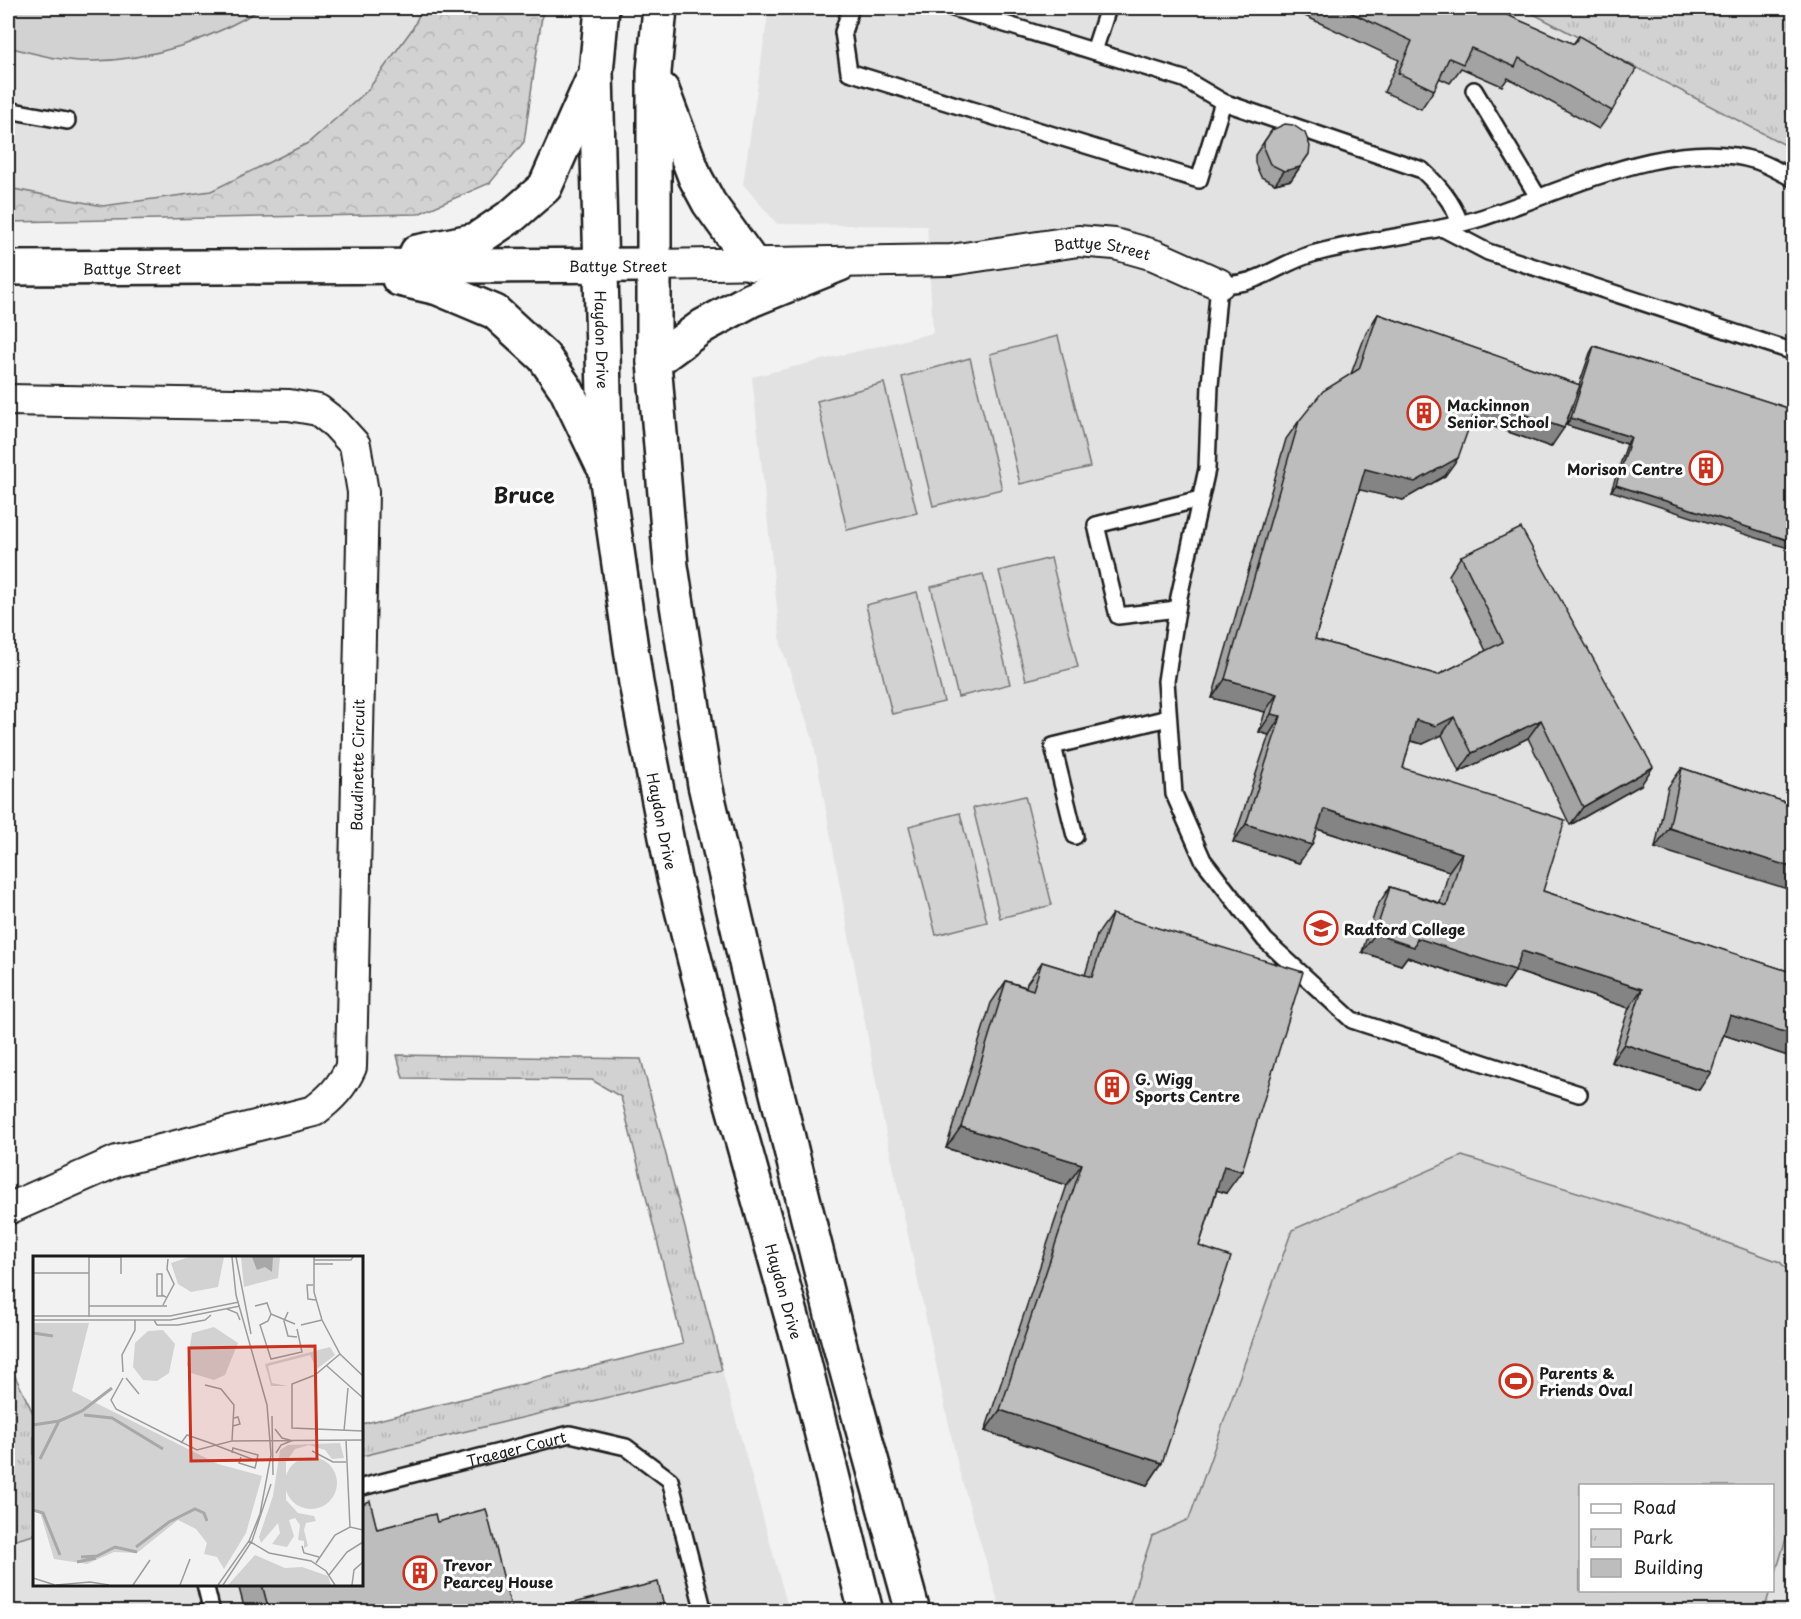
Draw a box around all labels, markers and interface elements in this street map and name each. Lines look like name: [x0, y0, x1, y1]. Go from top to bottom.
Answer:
street label: Battye Street: [1052, 229, 1153, 265]
street label: Battye Street: [569, 254, 667, 277]
street label: Battye Street: [83, 256, 181, 279]
street label: Haydon Drive: [590, 290, 615, 389]
place label: Mackinnon Senior School: [1447, 393, 1549, 433]
building icon: Mackinnon Senior School: [1406, 395, 1442, 431]
building icon: Morison Centre: [1688, 450, 1724, 486]
place label: Morison Centre: [1567, 457, 1683, 480]
district label: Bruce: [493, 478, 555, 510]
street label: Baudinette Circuit: [344, 699, 370, 831]
street label: Haydon Drive: [642, 770, 684, 871]
school or university icon: Radford College: [1303, 910, 1339, 946]
place label: Radford College: [1344, 917, 1465, 940]
place label: G. Wigg Sports Centre: [1135, 1067, 1240, 1107]
building icon: G. Wigg Sports Centre: [1094, 1069, 1130, 1105]
street label: Haydon Drive: [760, 1241, 809, 1342]
inset map: [33, 1256, 363, 1586]
place label: Parents & Friends Oval: [1539, 1361, 1633, 1401]
sports icon: Parents & Friends Oval: [1498, 1363, 1534, 1399]
street label: Traeger Court: [464, 1424, 568, 1471]
legend: [1579, 1484, 1774, 1592]
text: Road: [1633, 1493, 1677, 1520]
text: Park: [1633, 1523, 1673, 1550]
place label: Trevor Pearcey House: [443, 1553, 553, 1593]
text: Building: [1633, 1553, 1703, 1580]
building icon: Trevor Pearcey House: [402, 1555, 438, 1591]

